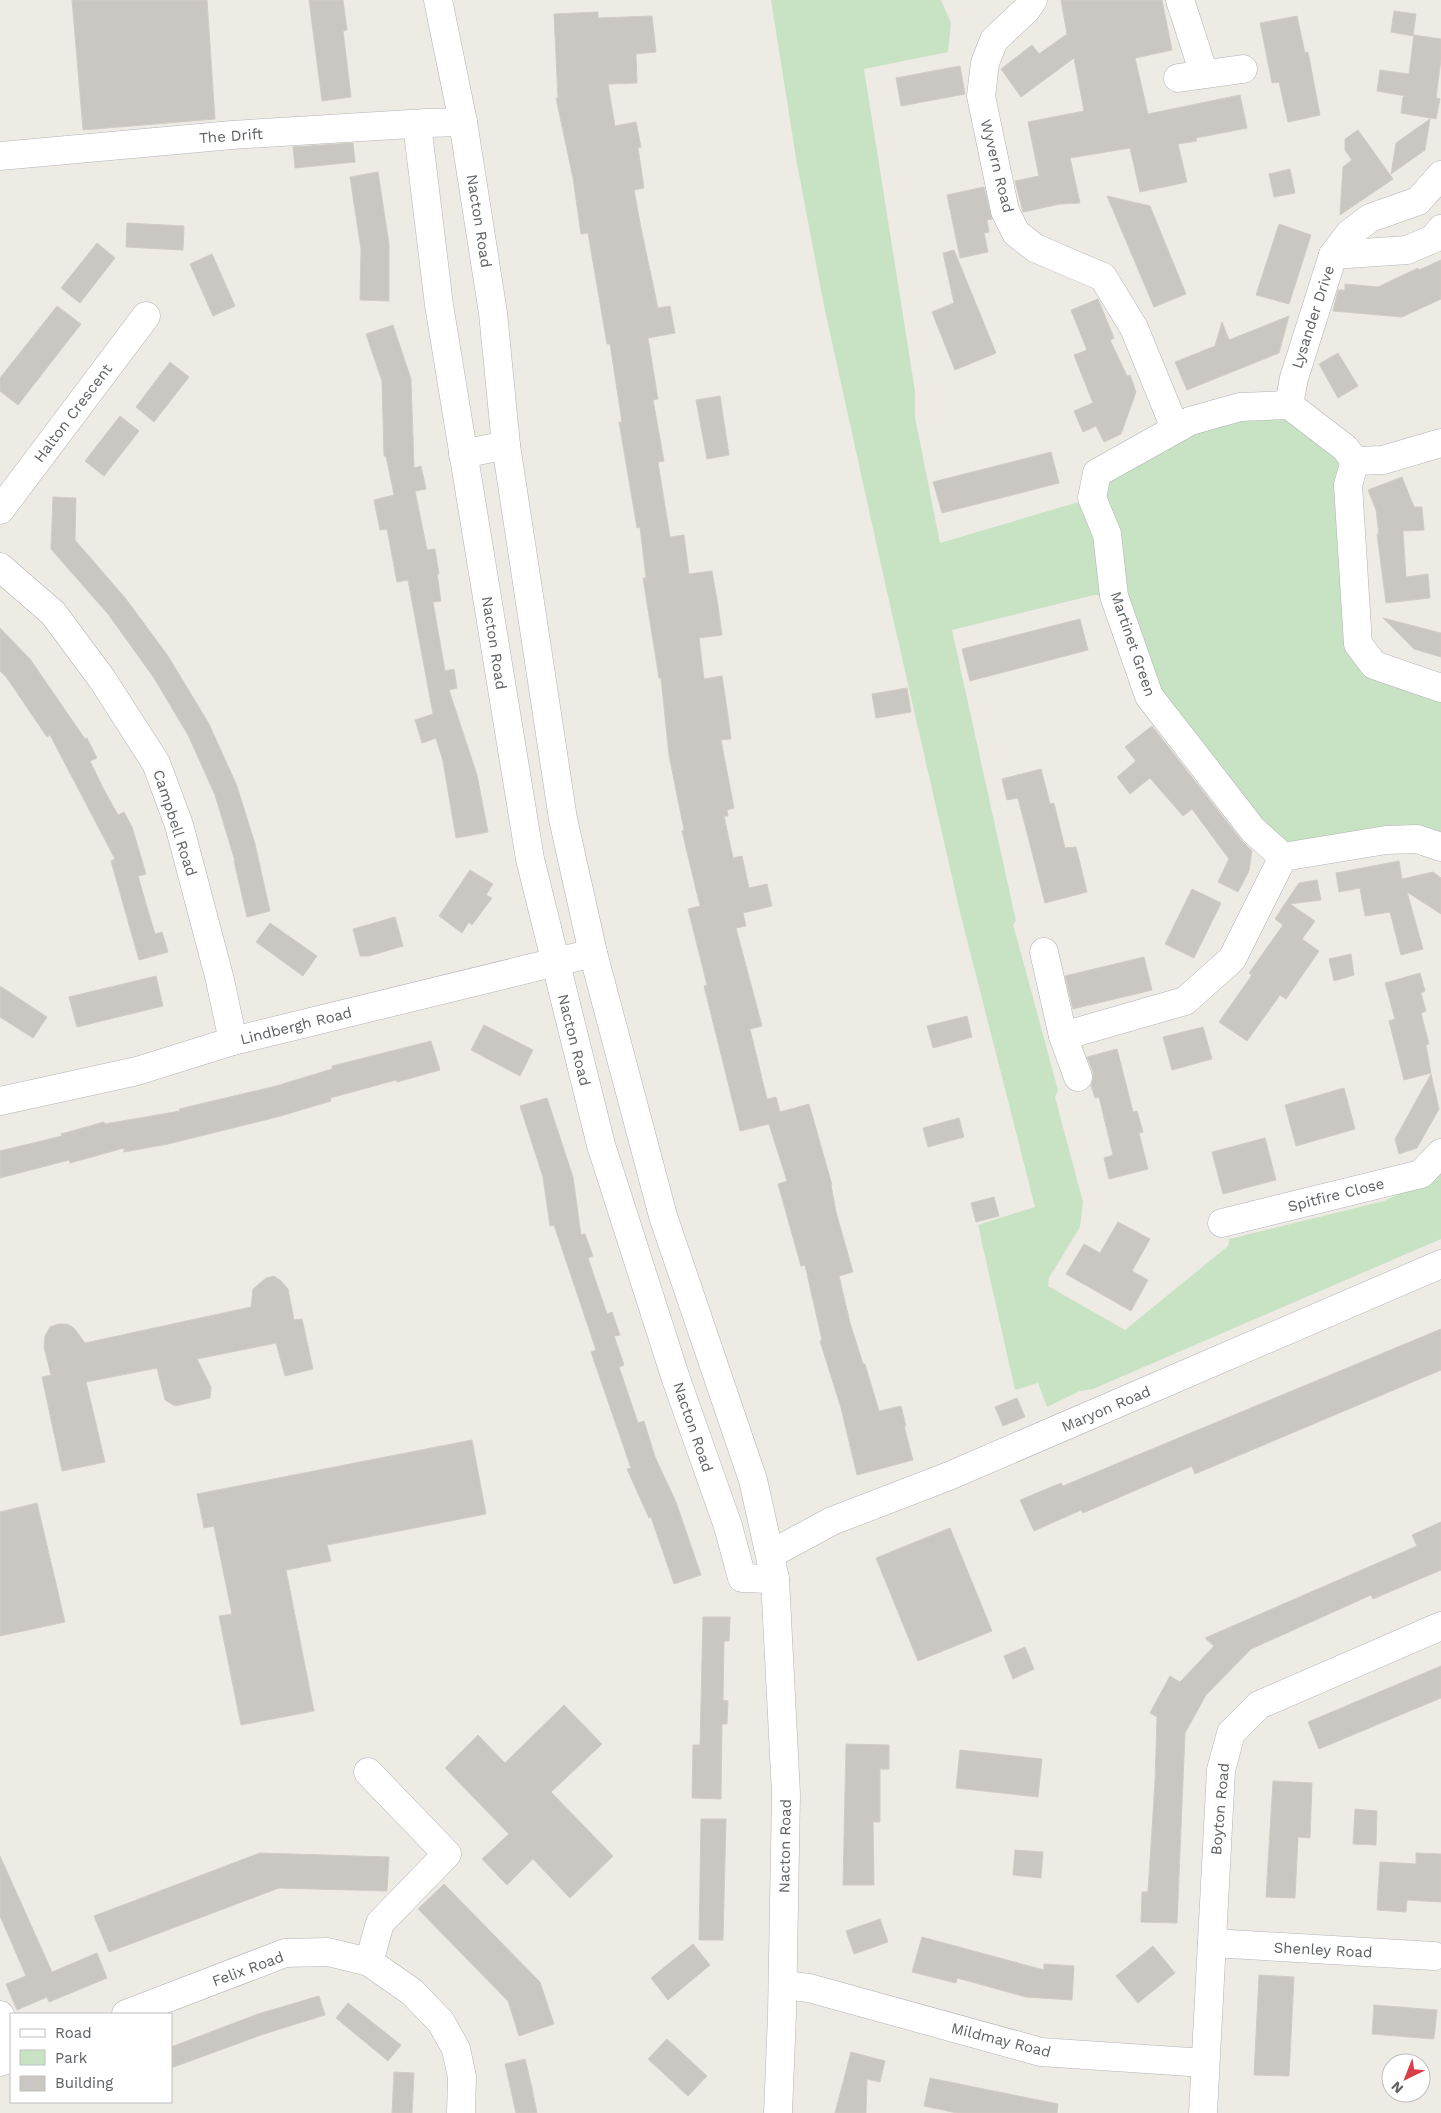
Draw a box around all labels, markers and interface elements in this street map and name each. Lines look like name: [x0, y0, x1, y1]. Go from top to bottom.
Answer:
street label: Wyvern Road: [977, 117, 1017, 215]
street label: The Drift: [198, 125, 264, 147]
street label: Nacton Road: [463, 173, 495, 269]
street label: Lysander Drive: [1288, 263, 1338, 371]
street label: Halton Crescent: [30, 360, 116, 466]
street label: Martinet Green: [1107, 589, 1159, 699]
street label: Nacton Road: [478, 595, 510, 691]
street label: Campbell Road: [149, 767, 201, 879]
street label: Nacton Road: [554, 992, 594, 1088]
street label: Lindbergh Road: [238, 1003, 354, 1049]
street label: Spitfire Close: [1286, 1174, 1386, 1216]
street label: Nacton Road: [669, 1380, 717, 1474]
street label: Maryon Road: [1059, 1382, 1153, 1436]
street label: Boyton Road: [1207, 1762, 1233, 1856]
street label: Nacton Road: [775, 1799, 795, 1893]
street label: Shenley Road: [1273, 1938, 1373, 1962]
street label: Felix Road: [210, 1948, 286, 1990]
legend: [10, 2013, 172, 2103]
street label: Mildmay Road: [949, 2019, 1053, 2061]
text: Road: [55, 2024, 92, 2042]
text: Park: [55, 2049, 88, 2067]
north arrow: [1381, 2053, 1431, 2103]
text: Building: [55, 2074, 113, 2092]
text: N: [1388, 2078, 1406, 2097]

